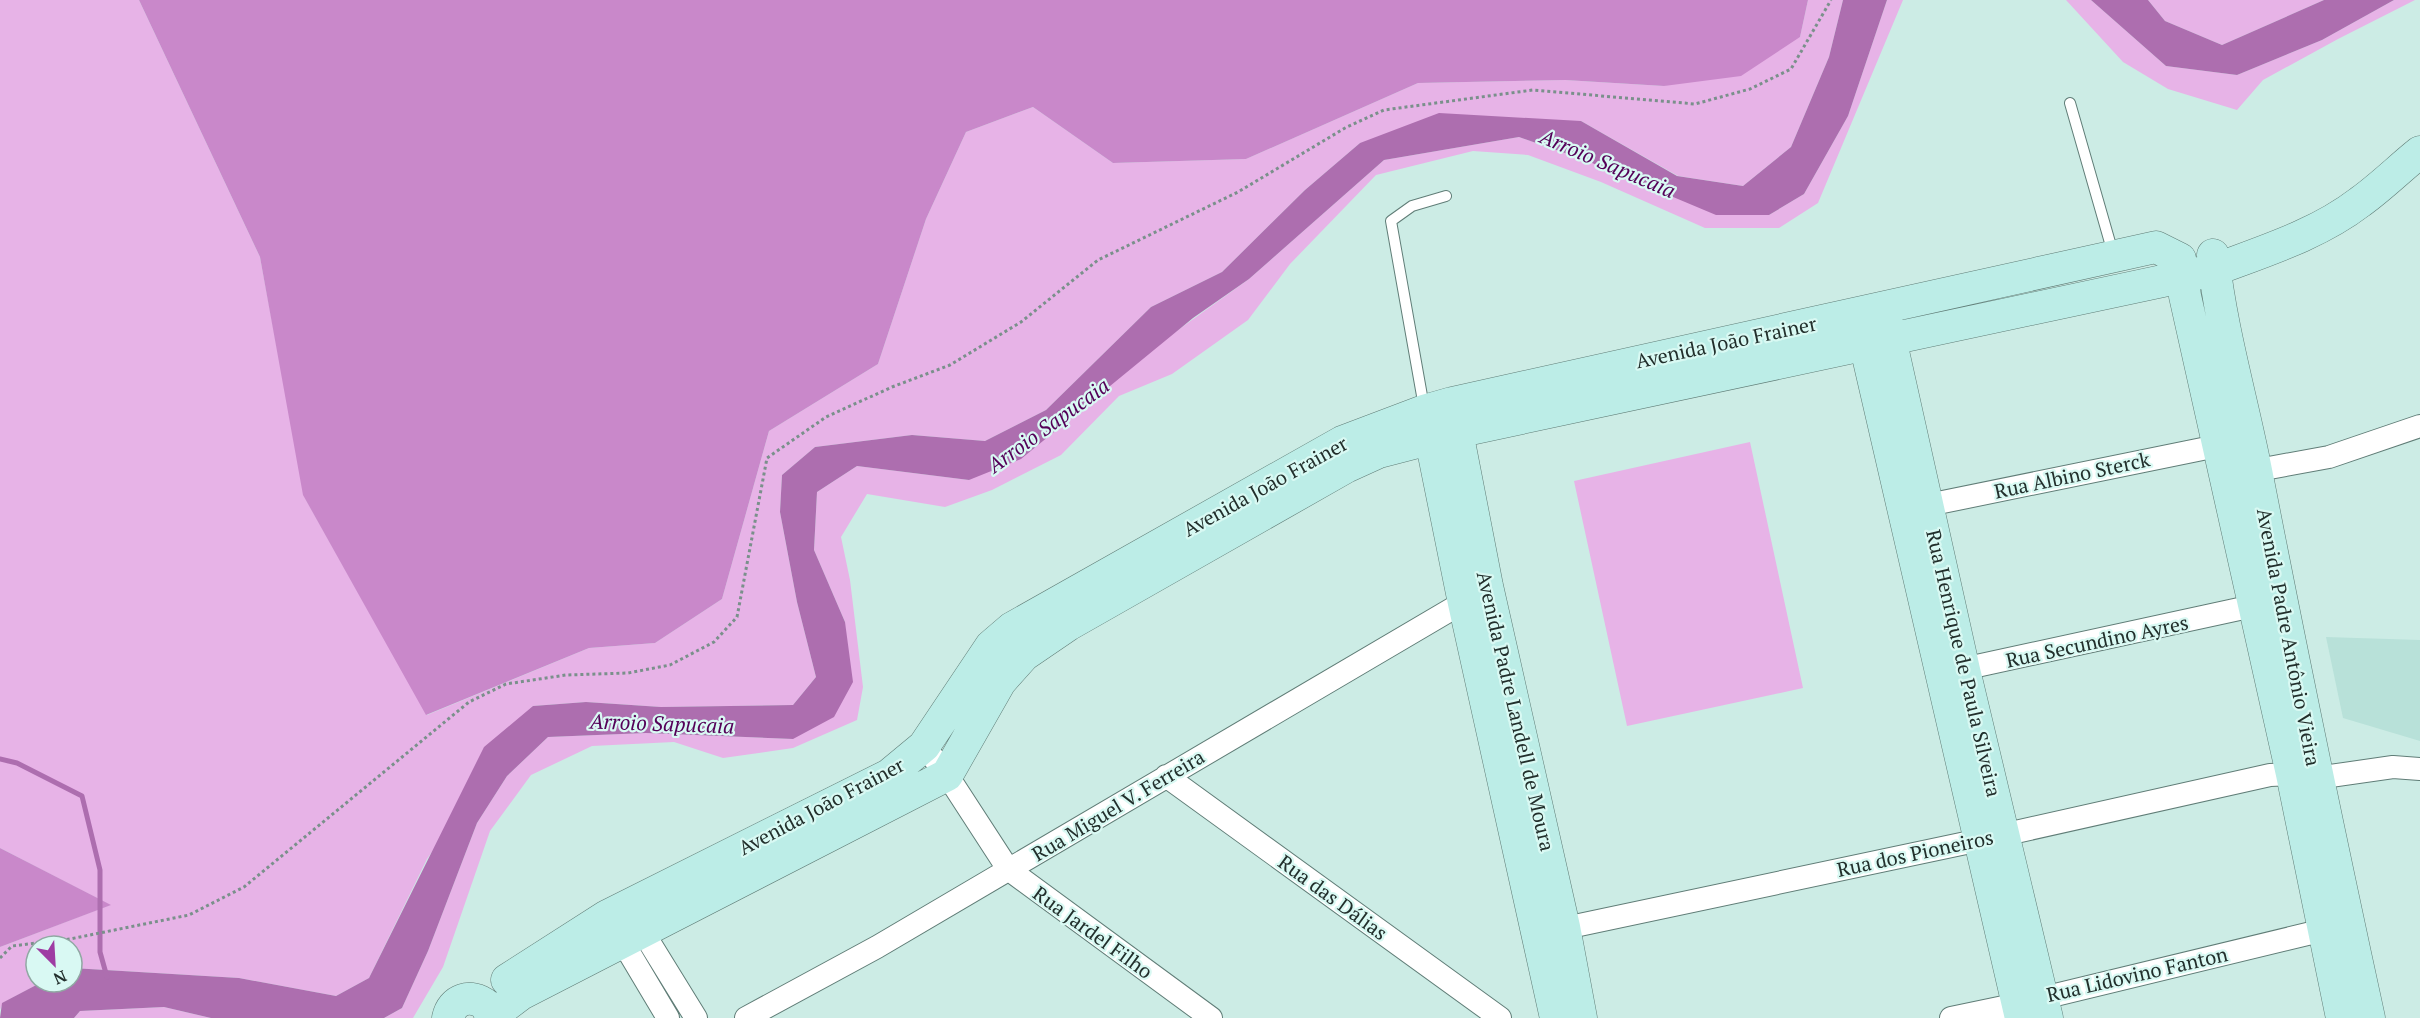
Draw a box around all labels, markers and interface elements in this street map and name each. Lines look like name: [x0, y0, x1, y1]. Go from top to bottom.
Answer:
water label: Arroio Sapucaia: [1534, 121, 1680, 204]
street label: Avenida João Frainer: [1633, 310, 1819, 374]
water label: Arroio Sapucaia: [980, 371, 1115, 480]
street label: Avenida João Frainer: [1178, 429, 1352, 542]
street label: Rua Albino Sterck: [1992, 445, 2153, 505]
street label: Avenida Padre Antônio Vieira: [2251, 506, 2327, 768]
street label: Rua Henrique de Paula Silveira: [1920, 527, 2008, 799]
street label: Avenida Padre Landell de Moura: [1471, 568, 1561, 854]
street label: Rua Secundino Ayres: [2003, 608, 2191, 674]
water label: Arroio Sapucaia: [587, 706, 735, 740]
street label: Rua Miguel V. Ferreira: [1027, 743, 1209, 867]
street label: Avenida João Frainer: [733, 751, 909, 861]
street label: Rua dos Pioneiros: [1834, 823, 1996, 883]
street label: Rua das Dálias: [1273, 848, 1393, 946]
street label: Rua Jardel Filho: [1028, 879, 1158, 985]
north arrow: [24, 934, 84, 994]
street label: Rua Lidovino Fanton: [2044, 940, 2230, 1008]
text: N: [50, 965, 70, 990]

